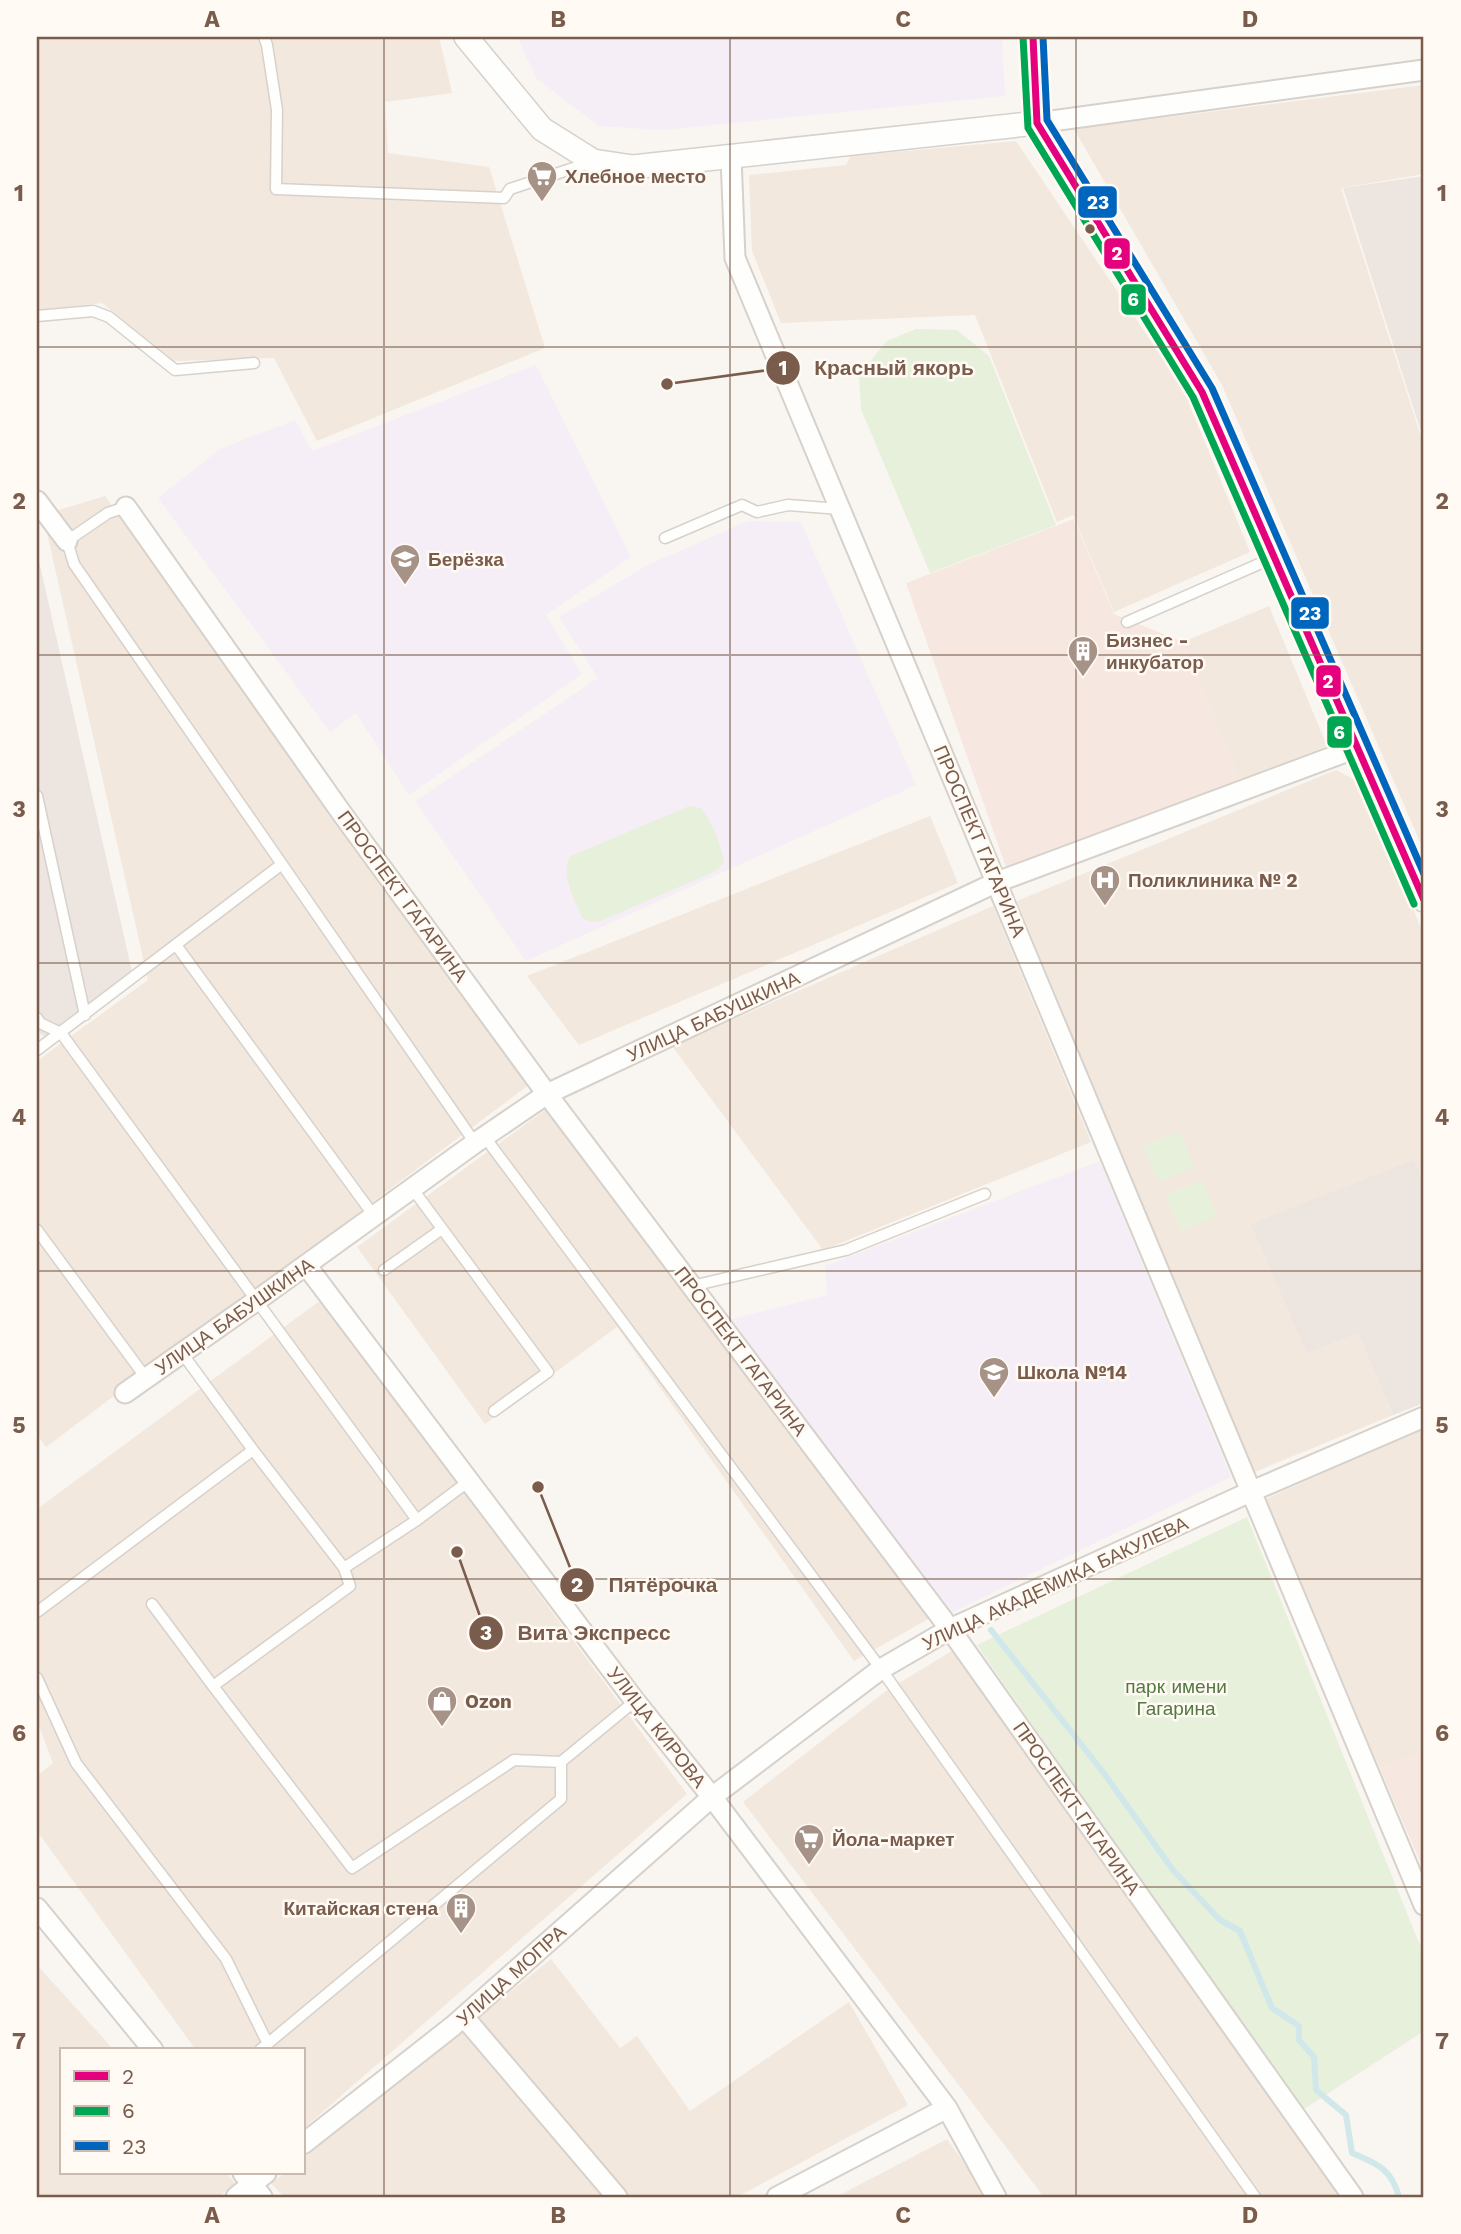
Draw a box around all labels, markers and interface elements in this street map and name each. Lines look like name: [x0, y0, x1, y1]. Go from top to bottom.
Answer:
text: A: [204, 6, 220, 33]
text: B: [550, 6, 566, 33]
text: C: [895, 6, 911, 33]
text: D: [1242, 6, 1258, 33]
supermarket icon: Хлебное место: [525, 159, 559, 203]
place label: Хлебное место: [565, 165, 706, 188]
text: 1: [14, 180, 24, 207]
text: 1: [1437, 180, 1447, 207]
line badge: 23: [1077, 185, 1118, 219]
text: 23: [1087, 191, 1109, 214]
unlabelled marker: [1083, 222, 1097, 236]
line badge: 2: [1103, 237, 1131, 270]
text: 2: [1111, 242, 1123, 265]
line badge: 6: [1120, 283, 1147, 316]
text: 6: [1127, 288, 1139, 311]
callout: Красный якорь: [765, 347, 988, 389]
text: 1: [778, 355, 788, 380]
text: Красный якорь: [814, 355, 974, 380]
text: 2: [12, 488, 26, 515]
text: 2: [1435, 488, 1449, 515]
school or university icon: Берёзка: [388, 542, 422, 586]
place label: Берёзка: [428, 548, 504, 571]
line badge: 23: [1290, 596, 1330, 630]
text: 23: [1299, 602, 1321, 625]
place label: Бизнес - инкубатор: [1106, 629, 1204, 674]
building icon: Бизнес - инкубатор: [1066, 634, 1100, 678]
line badge: 2: [1315, 664, 1342, 698]
text: 2: [1322, 670, 1334, 693]
line badge: 6: [1326, 715, 1353, 749]
text: 6: [1333, 721, 1345, 744]
street label: ПРОСПЕКТ ГАГАРИНА: [929, 742, 1030, 941]
text: 3: [12, 796, 26, 823]
text: 3: [1435, 796, 1449, 823]
street label: ПРОСПЕКТ ГАГАРИНА: [333, 806, 473, 987]
hospital icon: Поликлиника № 2: [1088, 863, 1122, 907]
place label: Поликлиника № 2: [1128, 869, 1298, 892]
street label: УЛИЦА БАБУШКИНА: [623, 966, 804, 1067]
text: 4: [12, 1104, 27, 1131]
text: 4: [1435, 1104, 1450, 1131]
street label: УЛИЦА БАБУШКИНА: [151, 1253, 318, 1380]
street label: ПРОСПЕКТ ГАГАРИНА: [669, 1262, 812, 1441]
school or university icon: Школа №14: [977, 1355, 1011, 1399]
place label: Школа №14: [1017, 1361, 1127, 1384]
text: 5: [12, 1412, 26, 1439]
text: 5: [1435, 1412, 1449, 1439]
street label: УЛИЦА АКАДЕМИКА БАКУЛЕВА: [919, 1512, 1192, 1655]
callout: Пятёрочка: [560, 1564, 732, 1606]
text: 2: [571, 1572, 583, 1597]
text: Пятёрочка: [609, 1572, 718, 1597]
callout: Вита Экспресс: [468, 1612, 685, 1654]
text: 3: [480, 1620, 492, 1645]
text: Вита Экспресс: [517, 1620, 671, 1645]
street label: УЛИЦА КИРОВА: [602, 1662, 711, 1793]
park label: парк имени Гагарина: [1125, 1675, 1227, 1720]
shop icon: Ozon: [425, 1684, 459, 1728]
place label: Ozon: [465, 1690, 512, 1713]
street label: ПРОСПЕКТ ГАГАРИНА: [1008, 1717, 1145, 1900]
text: 6: [12, 1720, 26, 1747]
text: 6: [1435, 1720, 1449, 1747]
supermarket icon: Йола-маркет: [792, 1822, 826, 1866]
place label: Йола-маркет: [832, 1828, 955, 1851]
building icon: Китайская стена: [444, 1891, 478, 1935]
place label: Китайская стена: [284, 1897, 438, 1920]
street label: УЛИЦА МОПРА: [452, 1920, 571, 2030]
text: 7: [12, 2028, 26, 2055]
text: 7: [1435, 2028, 1449, 2055]
legend: [60, 2048, 304, 2174]
text: 2: [122, 2064, 134, 2089]
text: 6: [122, 2098, 135, 2123]
text: 23: [122, 2134, 147, 2159]
text: A: [204, 2202, 220, 2229]
text: B: [550, 2202, 566, 2229]
text: C: [895, 2202, 911, 2229]
text: D: [1242, 2202, 1258, 2229]

